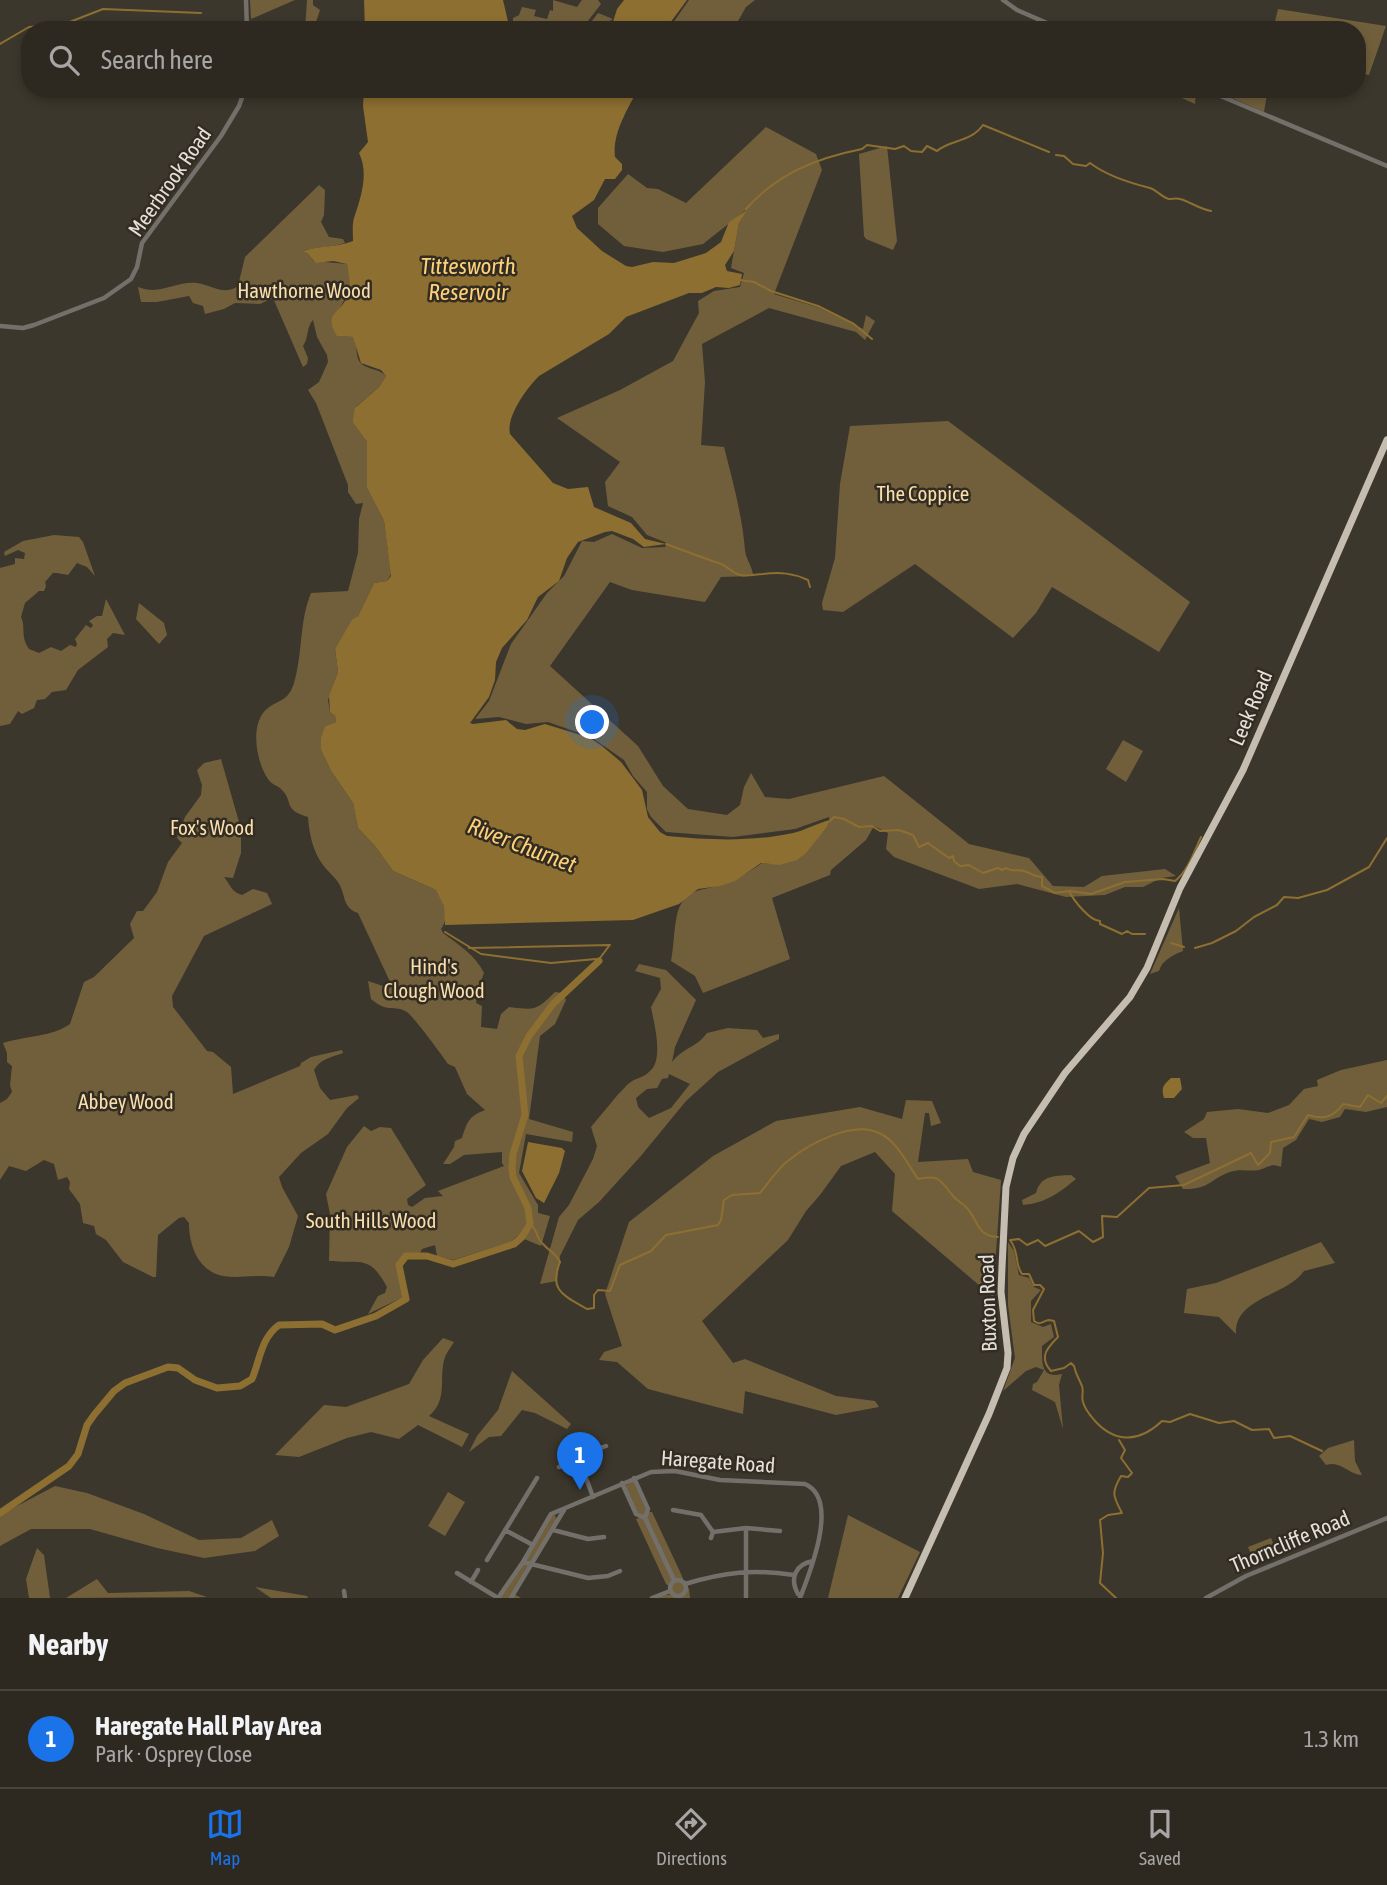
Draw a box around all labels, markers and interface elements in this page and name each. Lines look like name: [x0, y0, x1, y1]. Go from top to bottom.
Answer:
search box: [21, 21, 1366, 98]
icon: search: [45, 41, 83, 79]
text: Search here: [101, 45, 213, 75]
street label: Meerbrook Road: [123, 122, 216, 240]
water label: Tittesworth Reservoir: [420, 253, 516, 305]
park label: Hawthorne Wood: [237, 278, 371, 302]
park label: The Coppice: [877, 481, 969, 505]
street label: Leek Road: [1224, 666, 1277, 749]
your location: [575, 705, 609, 739]
water label: River Churnet: [464, 812, 580, 878]
park label: Fox's Wood: [170, 815, 254, 839]
park label: Hind's Clough Wood: [383, 954, 485, 1002]
park label: Abbey Wood: [78, 1089, 174, 1113]
park label: South Hills Wood: [306, 1208, 436, 1232]
street label: Buxton Road: [973, 1254, 1001, 1352]
pin: 1: [557, 1432, 603, 1490]
street label: Haregate Road: [660, 1445, 776, 1477]
street label: Thorncliffe Road: [1226, 1505, 1353, 1577]
text: Nearby: [28, 1627, 108, 1661]
text: Haregate Hall Play Area: [95, 1711, 322, 1741]
text: 1: [46, 1726, 56, 1752]
text: 1.3 km: [1303, 1726, 1359, 1752]
text: Park · Osprey Close: [95, 1741, 252, 1767]
tab: Map: [206, 1805, 244, 1869]
tab: Directions: [656, 1805, 727, 1869]
tab: Saved: [1139, 1805, 1181, 1869]

